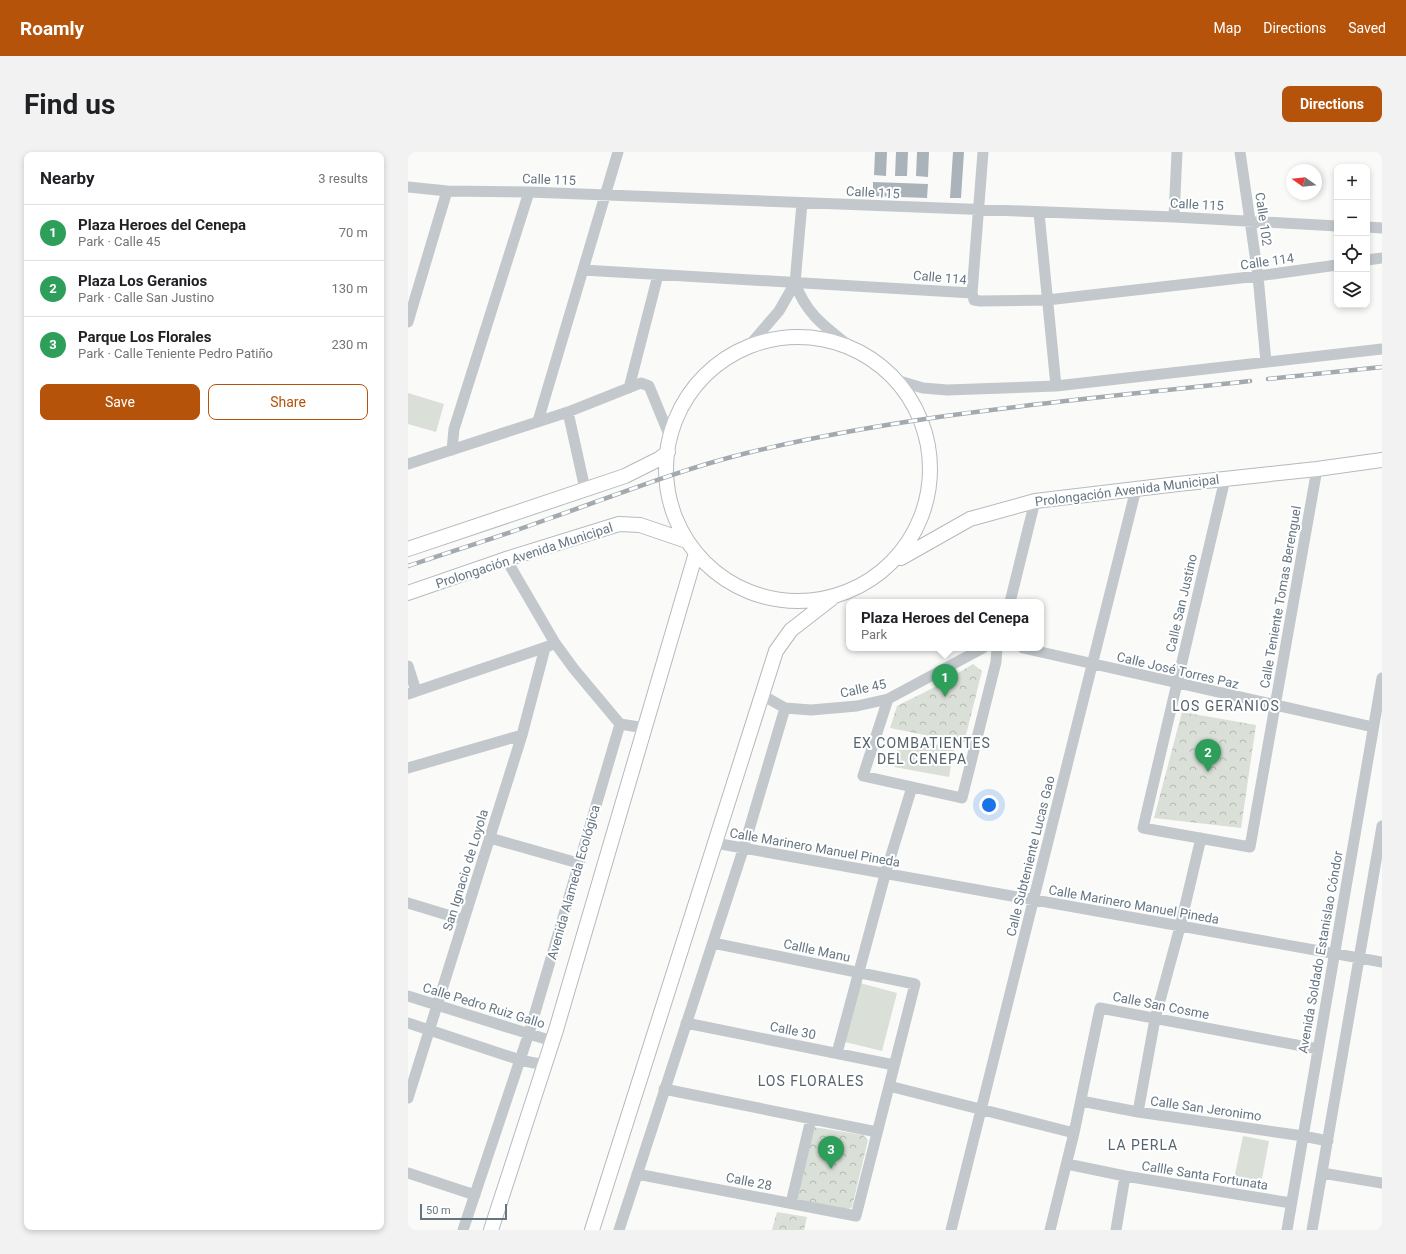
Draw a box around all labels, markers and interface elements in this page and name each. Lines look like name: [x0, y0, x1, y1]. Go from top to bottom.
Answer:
text: Roamly: [20, 17, 84, 40]
text: Map: [1214, 20, 1241, 36]
text: Directions: [1263, 20, 1326, 36]
text: Saved: [1348, 20, 1386, 36]
button: Directions: [1282, 86, 1382, 122]
text: Find us: [24, 88, 115, 121]
north arrow: [1286, 164, 1322, 200]
map controls: [1334, 164, 1370, 308]
button: +: [1334, 164, 1370, 200]
text: Nearby: [40, 168, 95, 188]
text: 3 results: [318, 171, 368, 186]
street label: Calle 115: [522, 171, 576, 188]
street label: Calle 115: [846, 184, 900, 201]
street label: Calle 102: [1252, 191, 1275, 247]
street label: Calle 115: [1170, 196, 1224, 213]
button: −: [1334, 200, 1370, 236]
text: Plaza Heroes del Cenepa: [78, 216, 246, 234]
text: 1: [49, 225, 57, 240]
text: 70 m: [339, 225, 368, 240]
text: Park · Calle 45: [78, 234, 161, 249]
button: locate: [1334, 236, 1370, 272]
street label: Calle 114: [1239, 250, 1295, 273]
street label: Calle 114: [912, 268, 968, 287]
text: Plaza Los Geranios: [78, 272, 207, 290]
button: layers: [1334, 272, 1370, 308]
text: 2: [49, 281, 57, 296]
text: 130 m: [331, 281, 368, 296]
text: Park · Calle San Justino: [78, 290, 214, 305]
text: Parque Los Florales: [78, 328, 211, 346]
text: 3: [49, 337, 57, 352]
text: 230 m: [331, 337, 368, 352]
text: Park · Calle Teniente Pedro Patiño: [78, 346, 273, 361]
button: Save: [40, 384, 200, 420]
button: Share: [208, 384, 368, 420]
street label: Prolongación Avenida Municipal: [1034, 472, 1220, 509]
street label: Calle Teniente Tomas Berenguel: [1257, 505, 1304, 690]
street label: Prolongación Avenida Municipal: [434, 520, 615, 591]
street label: Calle San Justino: [1163, 553, 1200, 654]
popup: [846, 599, 1044, 651]
text: Plaza Heroes del Cenepa: [861, 609, 1029, 627]
text: Park: [861, 627, 887, 642]
street label: Calle José Torres Paz: [1115, 649, 1241, 692]
pin: 1: [932, 664, 958, 697]
street label: Calle 45: [839, 676, 887, 701]
district label: LOS GERANIOS: [1172, 698, 1280, 714]
district label: EX COMBATIENTES DEL CENEPA: [853, 735, 991, 767]
pin: 2: [1195, 739, 1221, 772]
street label: Calle Subteniente Lucas Gao: [1003, 774, 1058, 938]
your location: [979, 795, 999, 815]
street label: Avenida Alameda Ecológica: [544, 803, 603, 961]
street label: San Ignacio de Loyola: [440, 808, 491, 933]
street label: Calle Marinero Manuel Pineda: [729, 825, 901, 870]
street label: Avenida Soldado Estanislao Cóndor: [1295, 849, 1346, 1055]
street label: Calle Marinero Manuel Pineda: [1048, 882, 1220, 927]
street label: Callle Manu: [782, 936, 852, 965]
street label: Calle Pedro Ruiz Gallo: [421, 980, 547, 1031]
street label: Calle San Cosme: [1111, 989, 1211, 1022]
street label: Calle 30: [769, 1019, 817, 1042]
district label: LOS FLORALES: [758, 1073, 864, 1089]
street label: Calle San Jeronimo: [1149, 1093, 1262, 1124]
pin: 3: [818, 1136, 844, 1169]
district label: LA PERLA: [1108, 1137, 1178, 1153]
street label: Callle Santa Fortunata: [1141, 1158, 1269, 1193]
street label: Calle 28: [725, 1170, 773, 1193]
scale bar: [420, 1202, 507, 1221]
text: 50 m: [426, 1204, 451, 1217]

